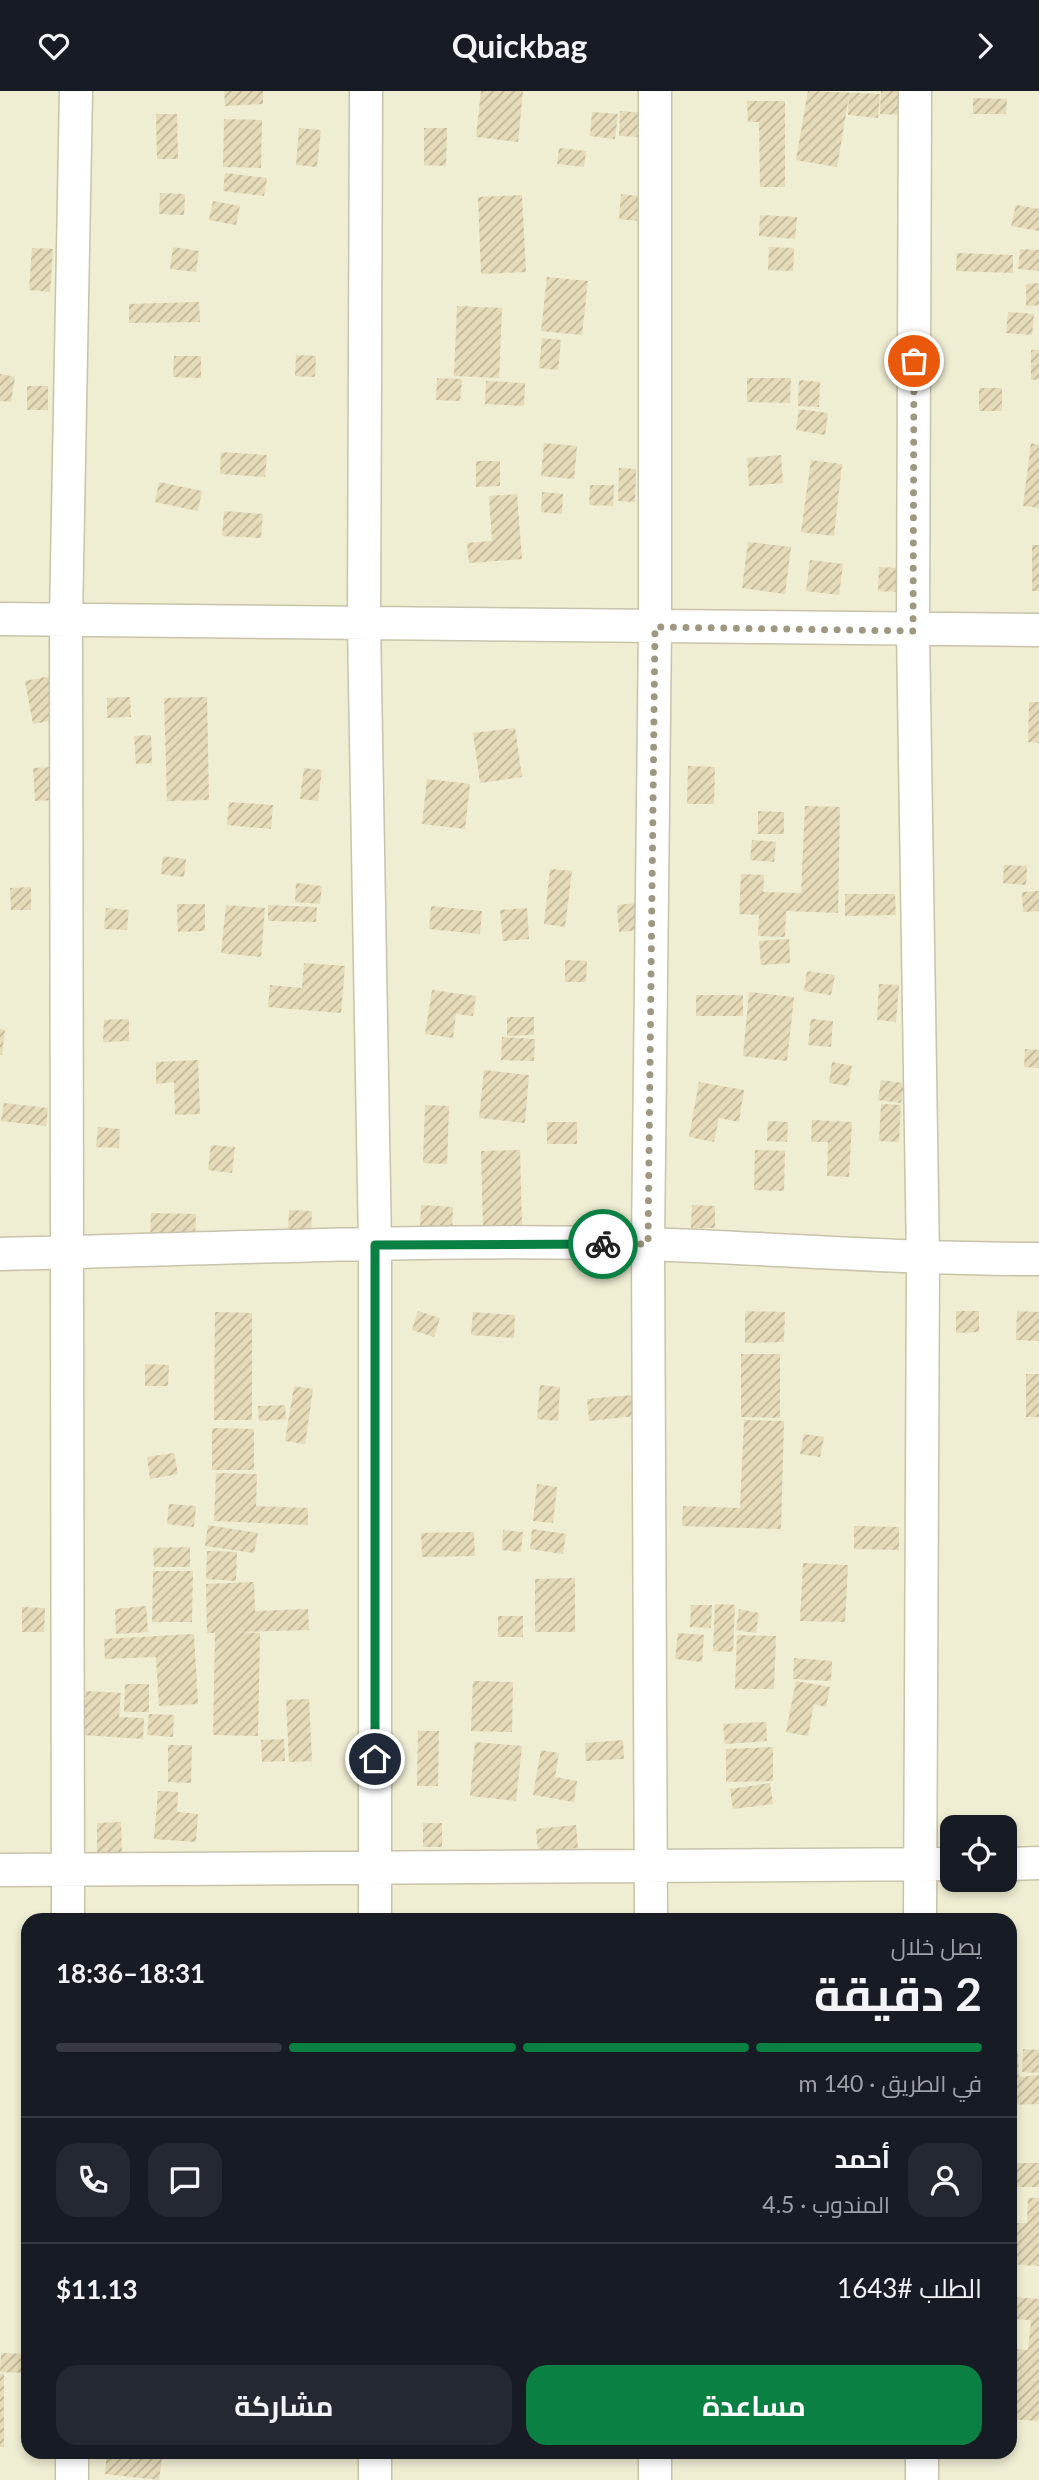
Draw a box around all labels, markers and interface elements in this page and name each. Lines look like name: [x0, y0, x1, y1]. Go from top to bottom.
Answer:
text: Quickbag: [452, 26, 587, 65]
icon: heart: [35, 27, 73, 65]
icon: forward: [966, 27, 1004, 65]
pin: [884, 331, 944, 391]
icon: bag: [895, 342, 933, 380]
courier: [568, 1209, 638, 1279]
icon: bike: [584, 1225, 622, 1263]
pin: [345, 1729, 405, 1789]
icon: home: [356, 1740, 394, 1778]
map controls: [940, 1815, 1017, 1892]
button: locate: [940, 1815, 1017, 1892]
text: يصل خلال: [891, 1932, 982, 1960]
text: 18:31–18:36: [56, 1957, 205, 1989]
text: 2 دقيقة: [814, 1966, 982, 2021]
text: في الطريق · 140 m: [799, 2069, 982, 2097]
text: أحمد: [834, 2142, 890, 2174]
button: phone: [56, 2143, 130, 2217]
button: chat: [148, 2143, 222, 2217]
button: person: [908, 2143, 982, 2217]
text: المندوب · 4.5: [762, 2190, 890, 2218]
text: الطلب #1643: [837, 2272, 982, 2304]
text: $11.13: [56, 2273, 138, 2305]
button: مشاركة: [56, 2365, 512, 2445]
button: مساعدة: [526, 2365, 982, 2445]

